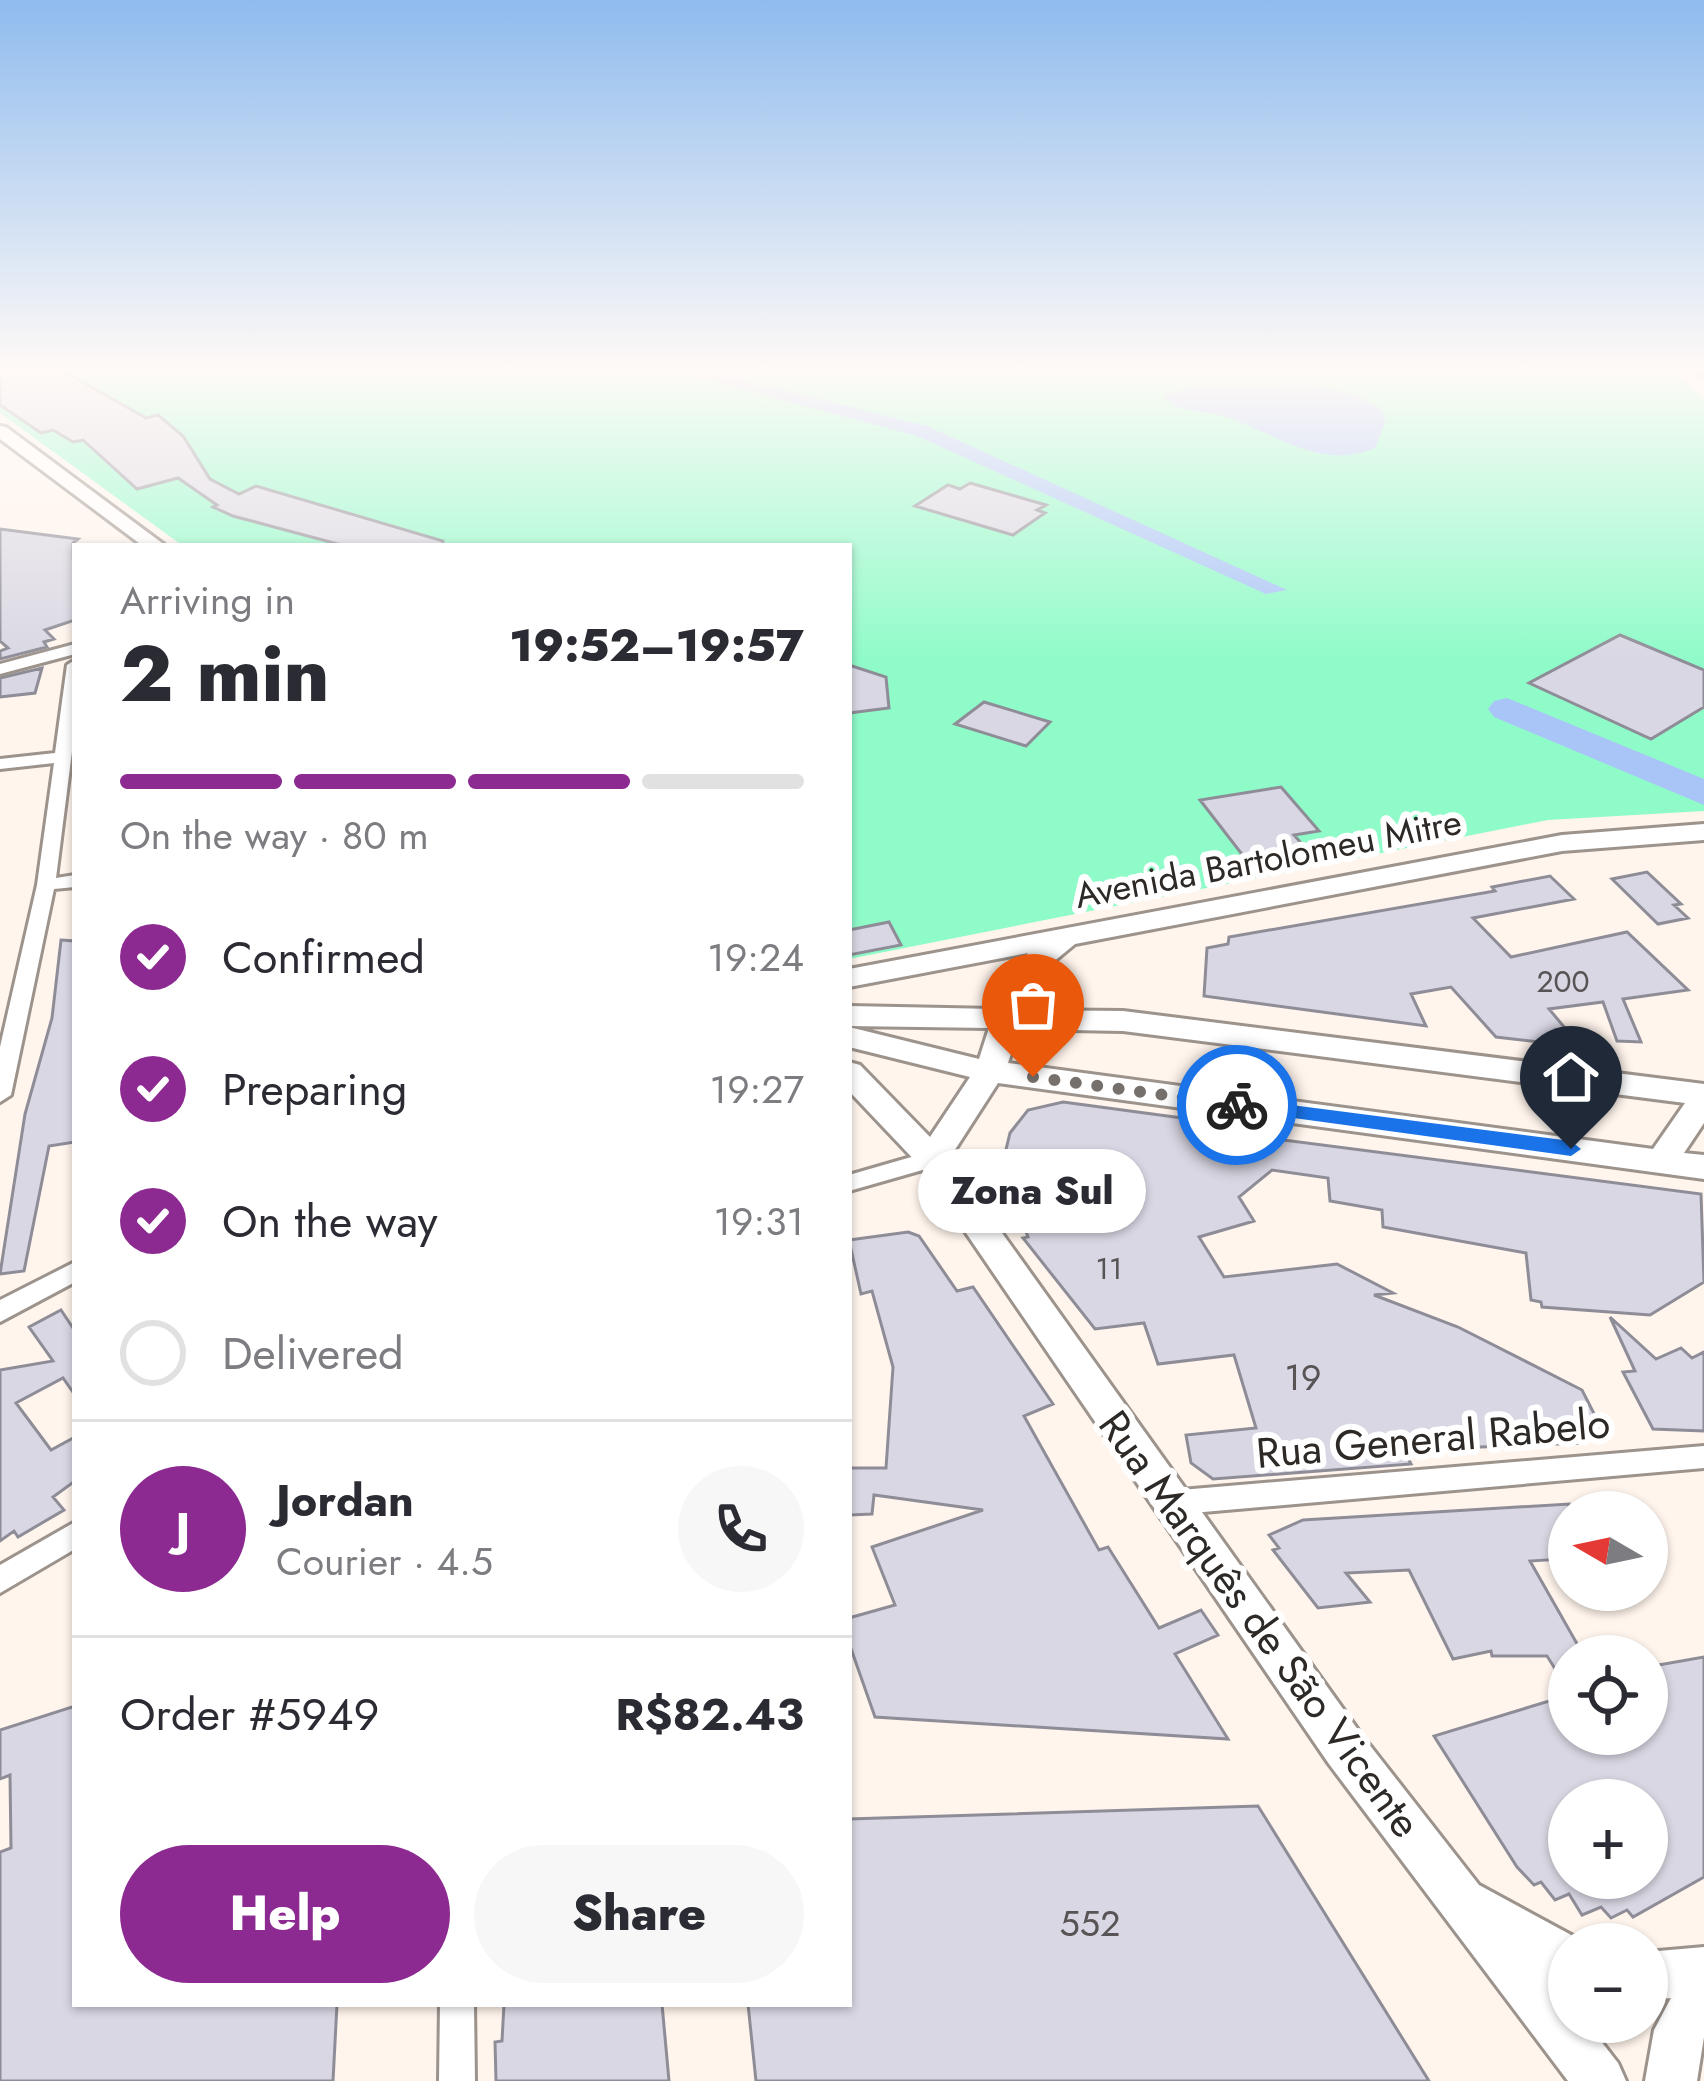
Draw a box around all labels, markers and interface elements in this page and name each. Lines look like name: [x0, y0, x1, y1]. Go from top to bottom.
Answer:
text: Arriving in: [120, 572, 295, 629]
text: 19:52–19:57: [509, 613, 804, 678]
text: 2 min: [120, 618, 329, 730]
street label: Avenida Bartolomeu Mitre: [1070, 795, 1466, 921]
text: On the way · 80 m: [120, 807, 429, 864]
icon: check: [120, 924, 186, 990]
text: Confirmed: [222, 925, 425, 990]
text: 19:24: [707, 929, 804, 986]
pin: [982, 954, 1084, 1077]
house number: 200: [1536, 960, 1590, 1003]
icon: bag: [1000, 972, 1066, 1038]
pin: [1520, 1026, 1622, 1149]
icon: home: [1538, 1044, 1604, 1110]
courier: [1177, 1045, 1297, 1165]
icon: check: [120, 1056, 186, 1122]
text: Preparing: [222, 1057, 407, 1122]
text: 19:27: [710, 1061, 804, 1118]
icon: bike: [1204, 1072, 1270, 1138]
callout: Zona Sul: [919, 1149, 1147, 1233]
text: Zona Sul: [950, 1162, 1114, 1219]
icon: check: [120, 1188, 186, 1254]
text: On the way: [222, 1189, 438, 1254]
text: 19:31: [713, 1193, 804, 1250]
house number: 11: [1096, 1247, 1123, 1290]
text: Delivered: [222, 1321, 404, 1386]
house number: 19: [1285, 1351, 1321, 1403]
street label: Rua General Rabelo: [1254, 1392, 1612, 1484]
street label: Rua Marquês de São Vicente: [1084, 1398, 1436, 1850]
button: phone: [678, 1466, 804, 1592]
text: Jordan: [276, 1468, 414, 1533]
north arrow: [1548, 1491, 1668, 1611]
map controls: [1548, 1491, 1668, 2043]
text: J: [176, 1496, 190, 1561]
text: Courier · 4.5: [276, 1533, 493, 1590]
button: locate: [1548, 1635, 1668, 1755]
text: Order #5949: [120, 1682, 379, 1747]
text: R$82.43: [615, 1682, 804, 1747]
button: +: [1548, 1779, 1668, 1899]
button: Help: [120, 1845, 450, 1983]
button: Share: [474, 1845, 804, 1983]
house number: 552: [1059, 1897, 1121, 1949]
button: −: [1548, 1923, 1668, 2043]

